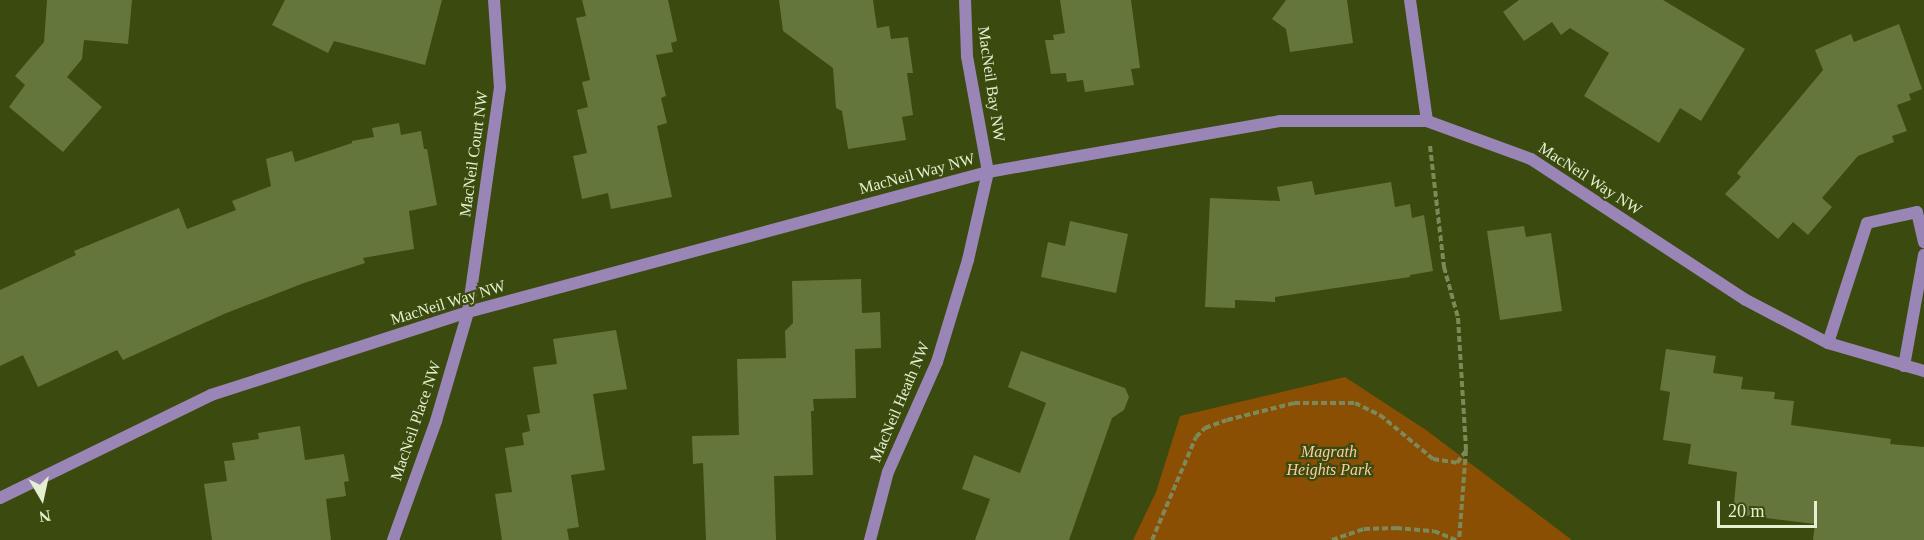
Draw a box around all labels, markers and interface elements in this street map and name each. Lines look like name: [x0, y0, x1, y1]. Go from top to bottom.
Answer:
street label: MacNeil Bay NW: [973, 25, 1009, 143]
street label: MacNeil Court NW: [456, 90, 492, 218]
street label: MacNeil Way NW: [1535, 138, 1645, 220]
street label: MacNeil Way NW: [857, 149, 977, 199]
street label: MacNeil Way NW: [388, 276, 508, 330]
street label: MacNeil Heath NW: [866, 339, 934, 465]
street label: MacNeil Place NW: [387, 359, 445, 483]
park label: Magrath Heights Park: [1287, 442, 1371, 480]
north arrow: [12, 468, 72, 528]
scale bar: [1720, 489, 1820, 527]
text: 20 m: [1728, 501, 1765, 521]
text: N: [38, 507, 52, 526]

